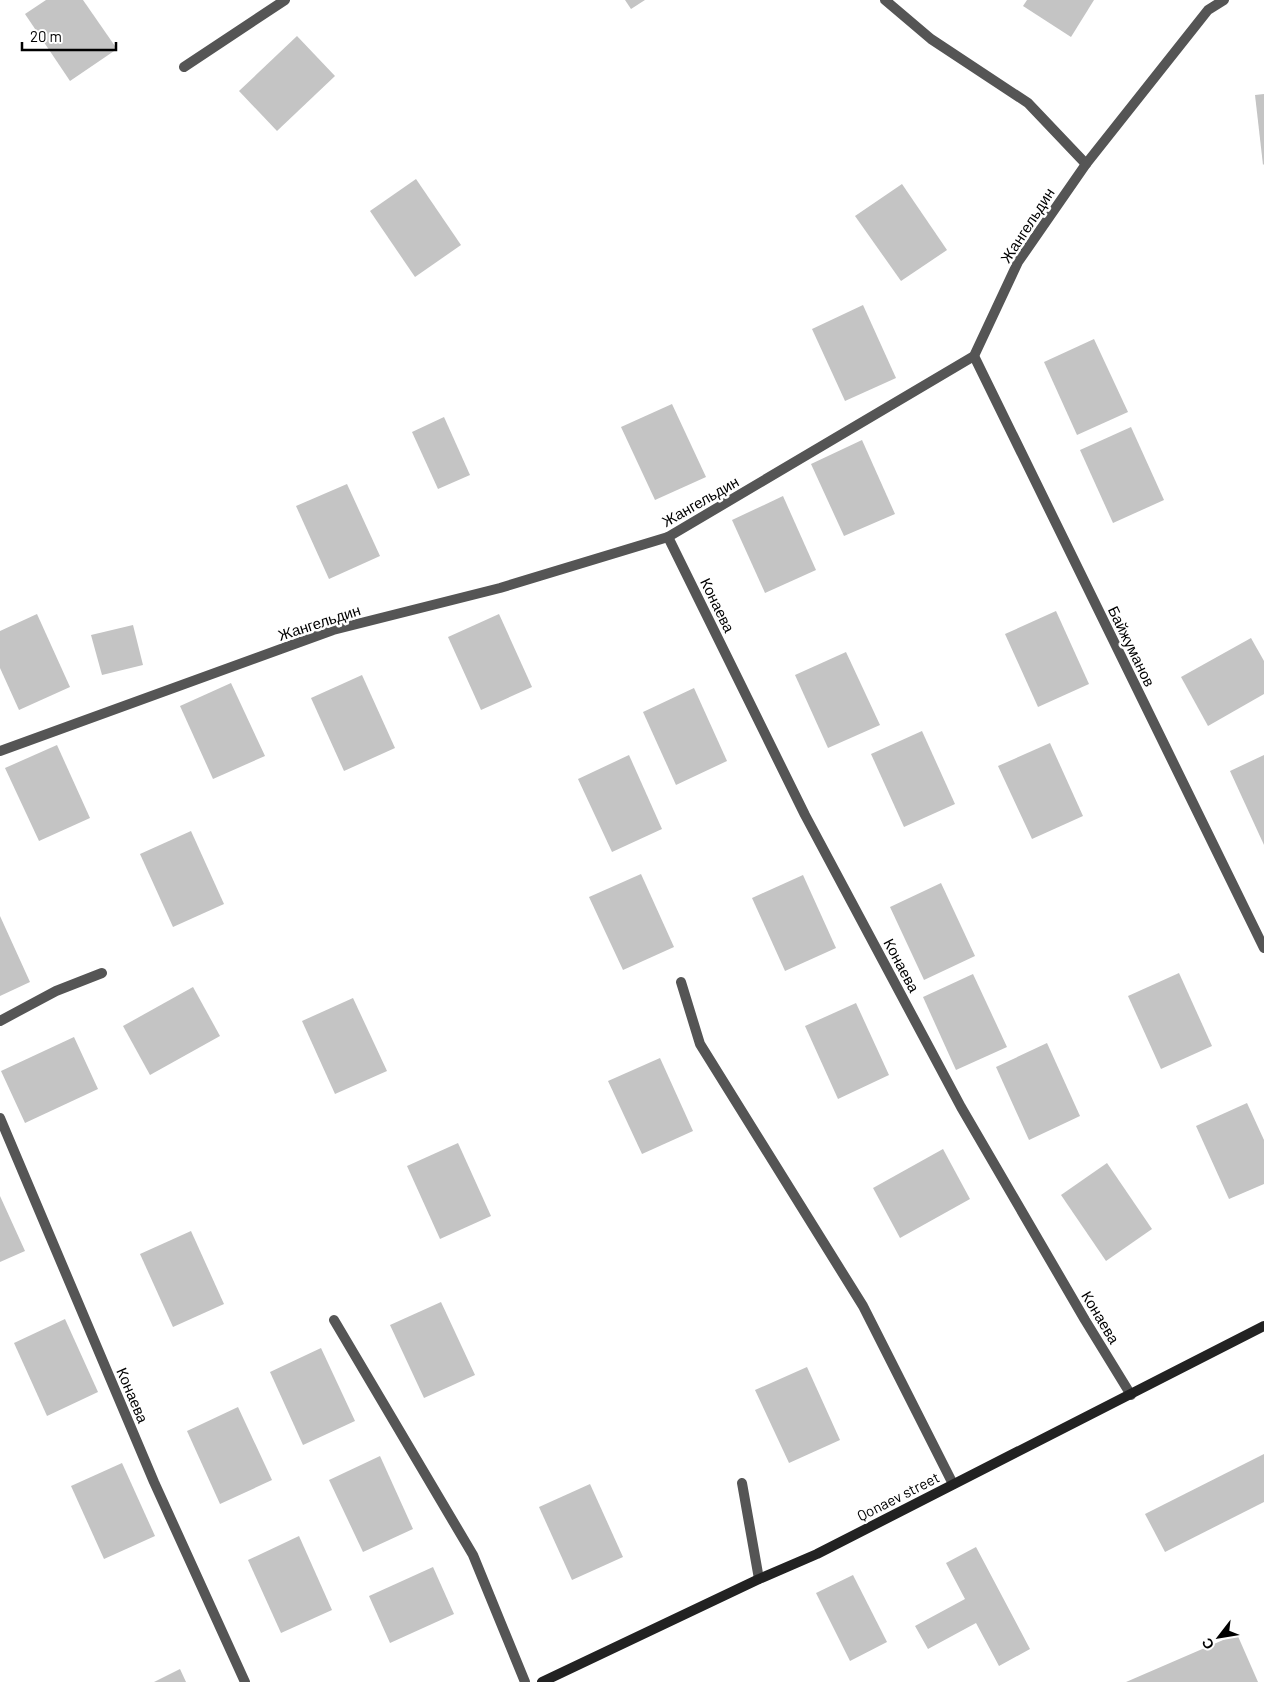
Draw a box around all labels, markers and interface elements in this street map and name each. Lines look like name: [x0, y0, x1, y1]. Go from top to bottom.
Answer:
scale bar: [22, 20, 116, 52]
text: 20 m: [30, 27, 62, 45]
street label: Жангельдин: [996, 184, 1058, 266]
street label: Жангельдин: [658, 472, 742, 530]
street label: Конаева: [697, 575, 739, 636]
street label: Жангельдин: [276, 600, 362, 644]
street label: Байжуманов: [1105, 603, 1159, 689]
street label: Конаева: [880, 935, 924, 995]
street label: Конаева: [1078, 1287, 1124, 1347]
street label: Конаева: [113, 1365, 153, 1426]
street label: Qonaev street: [854, 1468, 942, 1524]
north arrow: [1194, 1612, 1244, 1662]
text: С: [1198, 1635, 1217, 1653]

